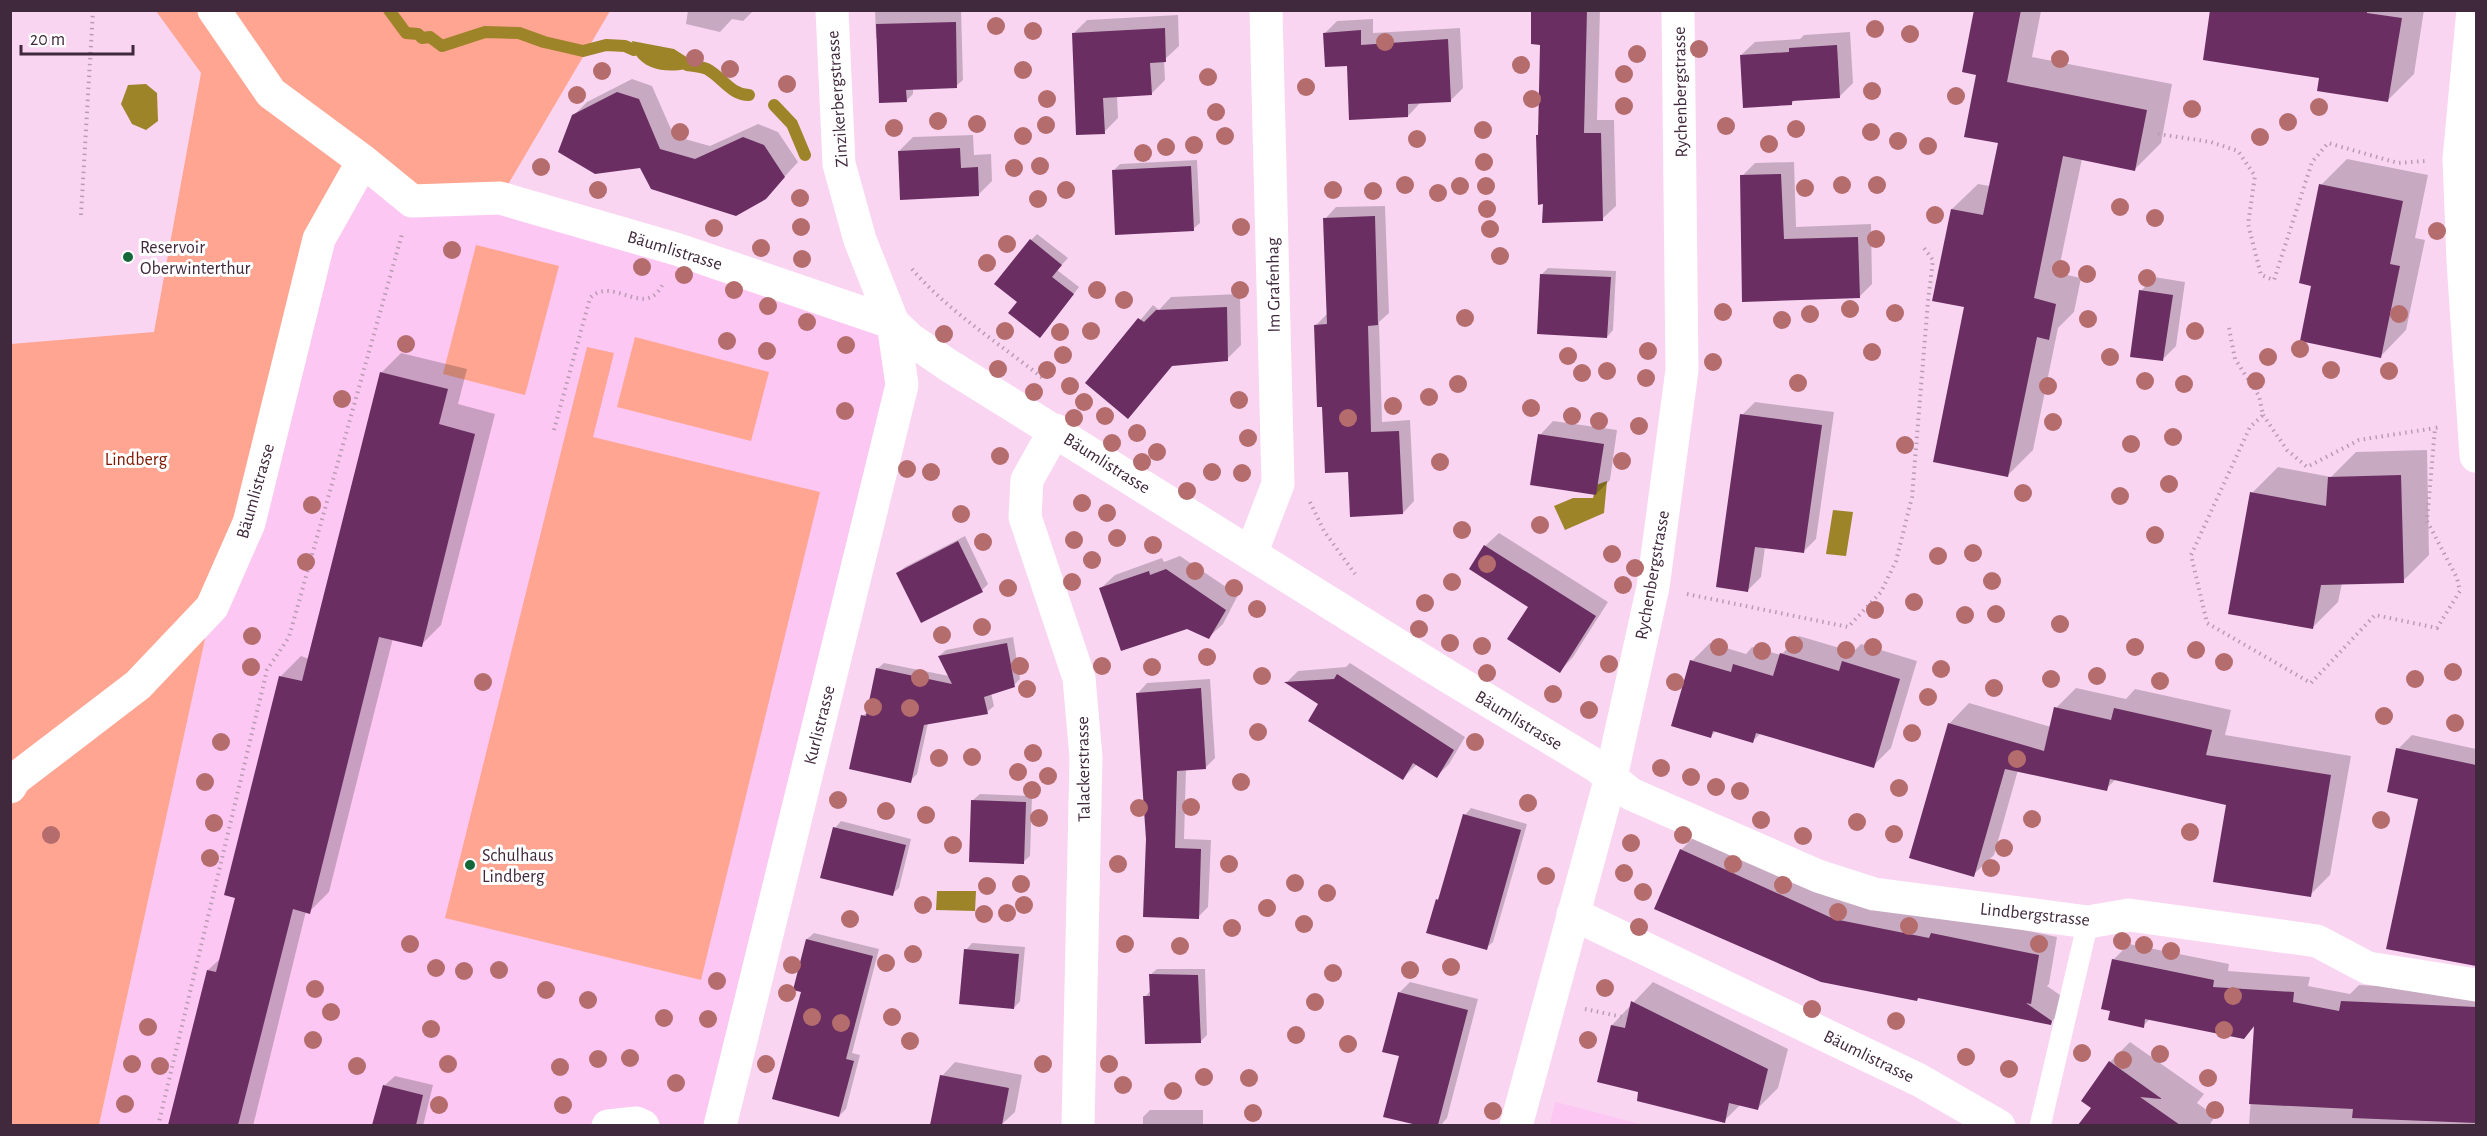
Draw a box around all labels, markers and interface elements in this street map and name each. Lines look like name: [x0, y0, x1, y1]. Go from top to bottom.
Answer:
scale bar: [21, 18, 134, 56]
street label: Rychenbergstrasse: [1671, 26, 1691, 158]
street label: Zinzikerbergstrasse: [824, 30, 852, 168]
text: 20 m: [30, 31, 65, 49]
street label: Bäumlistrasse: [625, 228, 724, 274]
street label: Im Grafenhag: [1264, 237, 1284, 333]
place label: Reservoir Oberwinterthur: [140, 239, 250, 278]
marker: Reservoir Oberwinterthur: [121, 250, 135, 264]
street label: Bäumlistrasse: [1060, 430, 1153, 497]
street label: Bäumlistrasse: [234, 442, 278, 541]
park label: Lindberg: [105, 451, 168, 469]
street label: Rychenbergstrasse: [1633, 509, 1673, 641]
street label: Kurlistrasse: [801, 684, 839, 767]
street label: Bäumlistrasse: [1472, 688, 1565, 754]
street label: Talackerstrasse: [1074, 716, 1094, 822]
place label: Schulhaus Lindberg: [482, 847, 554, 886]
marker: Schulhaus Lindberg: [463, 858, 477, 872]
street label: Lindbergstrasse: [1979, 900, 2091, 930]
street label: Bäumlistrasse: [1821, 1027, 1917, 1087]

